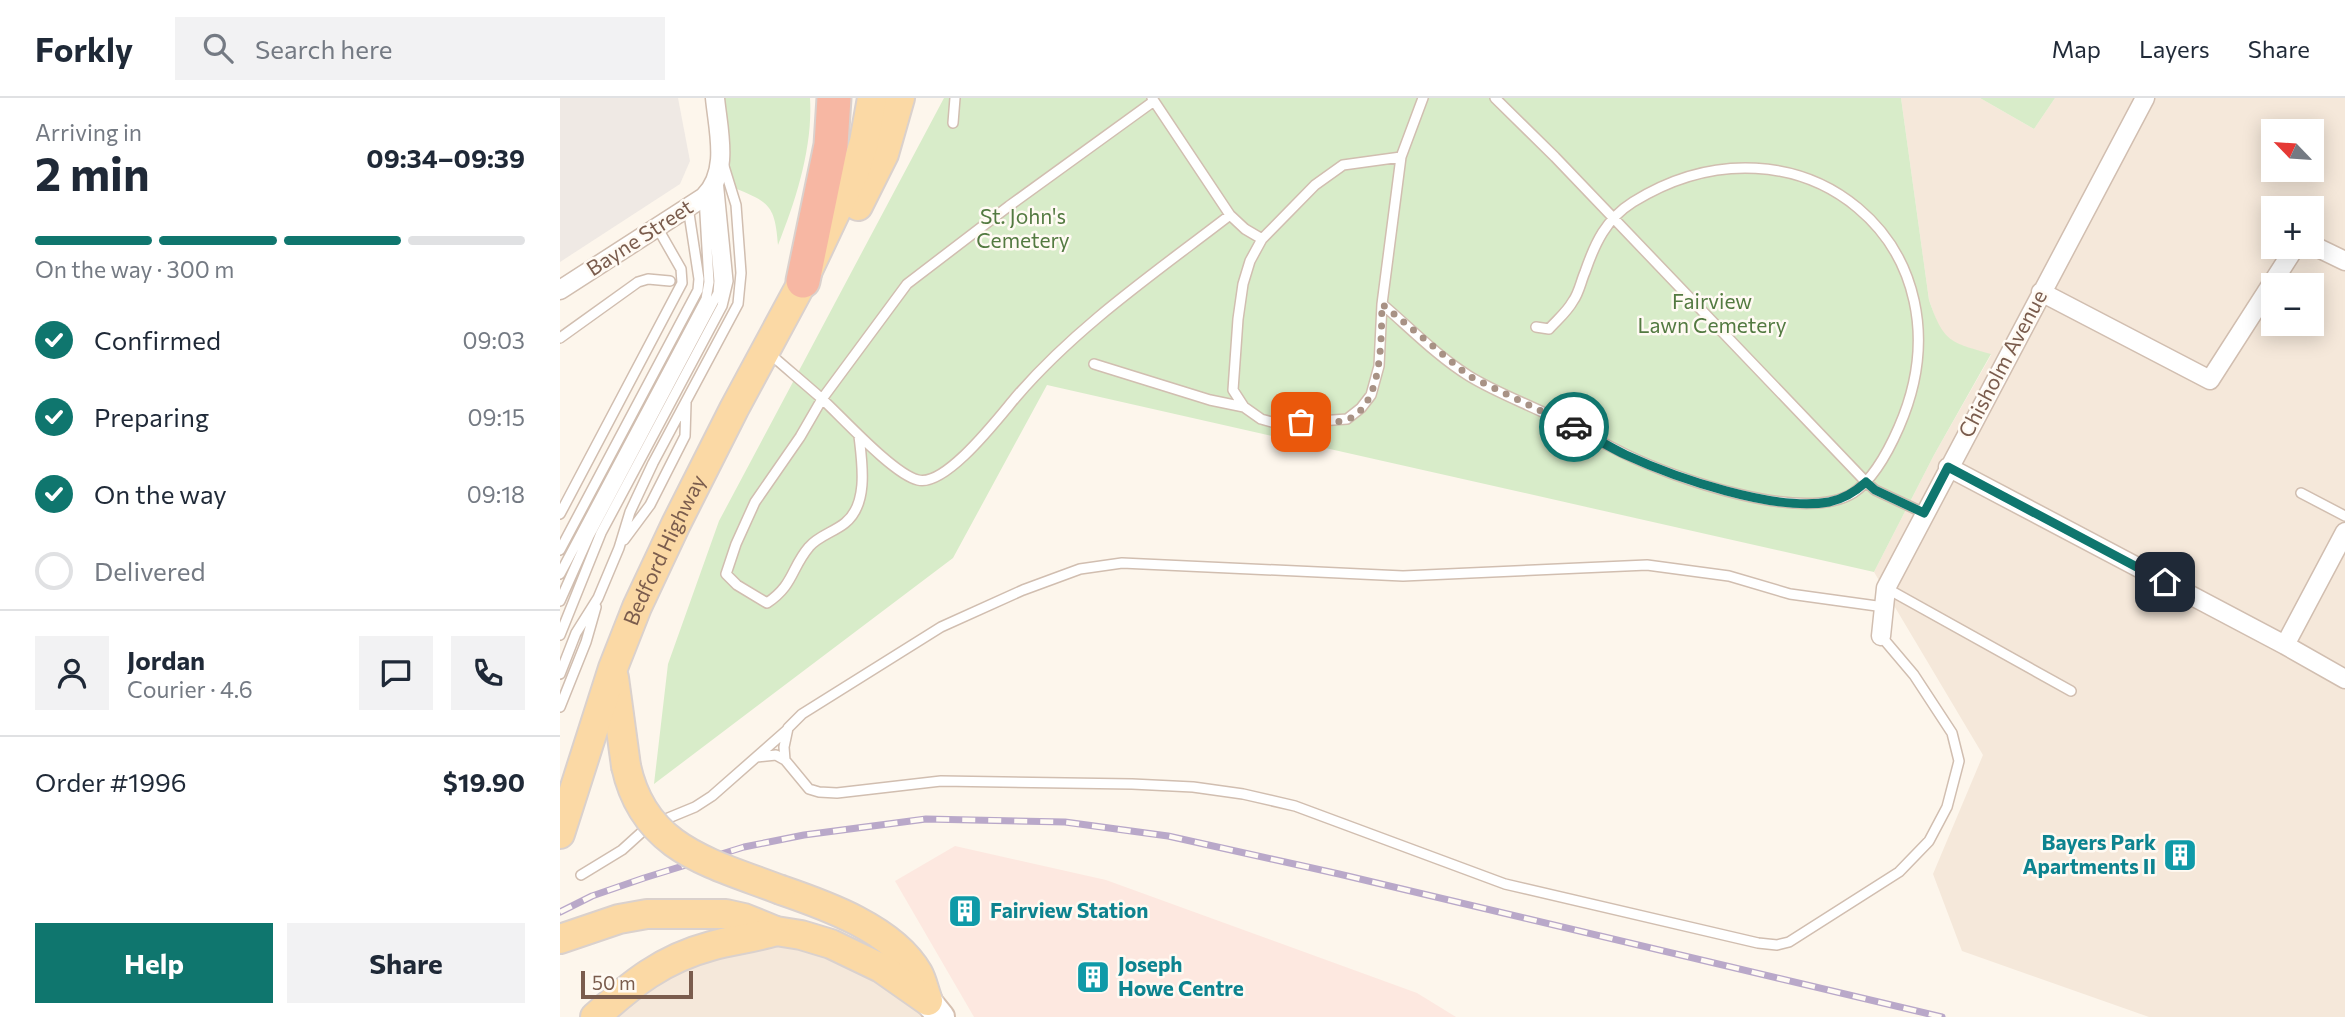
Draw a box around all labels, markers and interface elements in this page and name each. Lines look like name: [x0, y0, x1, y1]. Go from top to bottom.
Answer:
search box: [175, 17, 665, 80]
text: Forkly: [35, 28, 133, 69]
icon: search: [199, 29, 237, 67]
text: Search here: [255, 33, 393, 64]
text: Map: [2052, 34, 2101, 63]
text: Layers: [2139, 34, 2210, 63]
text: Share: [2248, 34, 2310, 63]
text: Arriving in: [35, 118, 142, 146]
north arrow: [2261, 119, 2324, 182]
map controls: [2261, 119, 2324, 336]
text: 09:34–09:39: [366, 142, 525, 173]
text: 2 min: [35, 144, 150, 200]
street label: Bayne Street: [581, 193, 697, 280]
button: +: [2261, 196, 2324, 259]
park label: St. John's Cemetery: [976, 203, 1070, 252]
text: On the way · 300 m: [35, 255, 234, 283]
button: −: [2261, 273, 2324, 336]
street label: Chisholm Avenue: [1952, 285, 2051, 441]
park label: Fairview Lawn Cemetery: [1637, 288, 1787, 337]
icon: check: [35, 321, 73, 359]
text: Confirmed: [94, 324, 221, 355]
text: 09:03: [463, 326, 525, 354]
pin: [1271, 392, 1331, 452]
courier: [1539, 392, 1609, 462]
icon: check: [35, 398, 73, 436]
text: Preparing: [94, 401, 209, 432]
text: 09:15: [468, 403, 525, 431]
icon: bag: [1282, 403, 1320, 441]
icon: car: [1555, 408, 1593, 446]
street label: Bedford Highway: [617, 470, 710, 628]
icon: check: [35, 475, 73, 513]
text: On the way: [94, 478, 227, 509]
text: 09:18: [467, 480, 525, 508]
pin: [2135, 552, 2195, 612]
text: Delivered: [94, 555, 205, 586]
icon: home: [2146, 563, 2184, 601]
button: person: [35, 636, 109, 710]
button: chat: [359, 636, 433, 710]
button: phone: [451, 636, 525, 710]
text: Jordan: [127, 644, 205, 675]
text: Courier · 4.6: [127, 675, 253, 703]
text: Order #1996: [35, 766, 187, 797]
text: $19.90: [443, 766, 525, 797]
place label: Bayers Park Apartments II: [2022, 829, 2156, 878]
building icon: Bayers Park Apartments II: [2161, 836, 2199, 874]
building icon: Fairview Station: [946, 892, 984, 930]
place label: Fairview Station: [990, 897, 1148, 922]
button: Help: [35, 923, 273, 1003]
button: Share: [287, 923, 525, 1003]
place label: Joseph Howe Centre: [1118, 951, 1244, 1000]
building icon: Joseph Howe Centre: [1074, 958, 1112, 996]
scale bar: [581, 968, 693, 1000]
text: 50 m: [592, 971, 636, 994]

